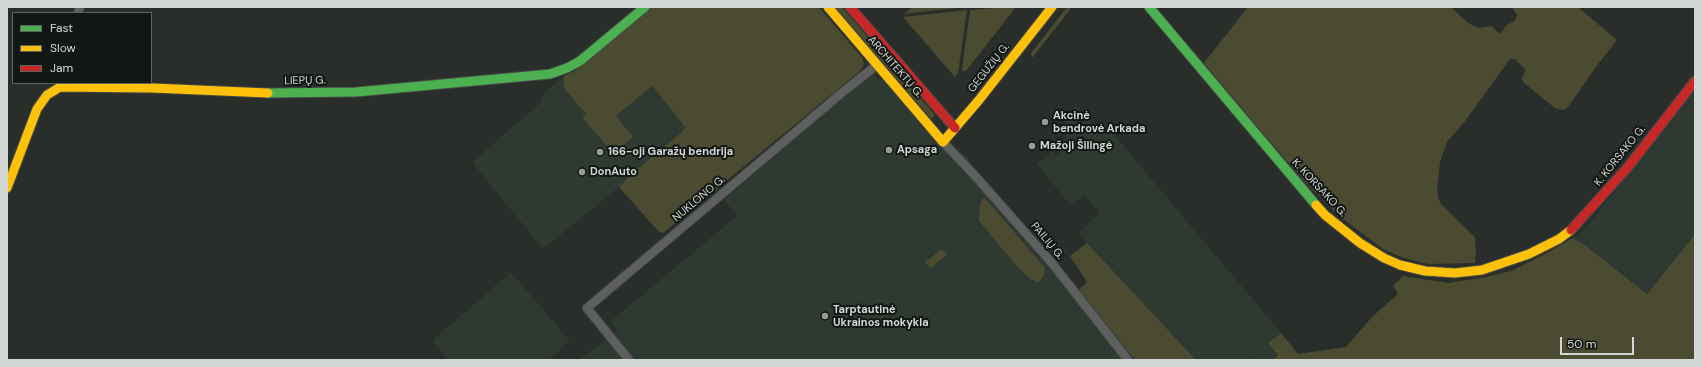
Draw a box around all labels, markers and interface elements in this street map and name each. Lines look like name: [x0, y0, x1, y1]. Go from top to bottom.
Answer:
legend: [12, 12, 152, 84]
text: Fast: [50, 20, 73, 36]
street label: ARCHITEKTŲ G.: [865, 33, 925, 101]
text: Slow: [50, 40, 76, 56]
street label: GEGUŽIŲ G.: [966, 41, 1012, 95]
text: Jam: [50, 60, 73, 76]
street label: LIEPŲ G.: [284, 74, 326, 88]
place label: Akcinė bendrovė Arkada: [1053, 109, 1145, 135]
marker: Akcinė bendrovė Arkada: [1040, 117, 1050, 127]
street label: K. KORSAKO G.: [1592, 123, 1648, 189]
place label: Mažoji Šilingė: [1040, 139, 1112, 153]
marker: Mažoji Šilingė: [1027, 141, 1037, 151]
place label: Apsaga: [897, 143, 937, 157]
place label: 166-oji Garažų bendrija: [608, 145, 733, 159]
marker: Apsaga: [884, 145, 894, 155]
marker: 166-oji Garažų bendrija: [595, 147, 605, 157]
street label: K. KORSAKO G.: [1289, 156, 1349, 220]
place label: DonAuto: [590, 165, 637, 179]
marker: DonAuto: [577, 167, 587, 177]
street label: NUKLONO G.: [670, 173, 728, 225]
street label: PAILIŲ G.: [1028, 220, 1066, 262]
place label: Tarptautinė Ukrainos mokykla: [833, 303, 929, 329]
marker: Tarptautinė Ukrainos mokykla: [820, 311, 830, 321]
scale bar: [1562, 329, 1636, 355]
text: 50 m: [1567, 336, 1596, 352]

